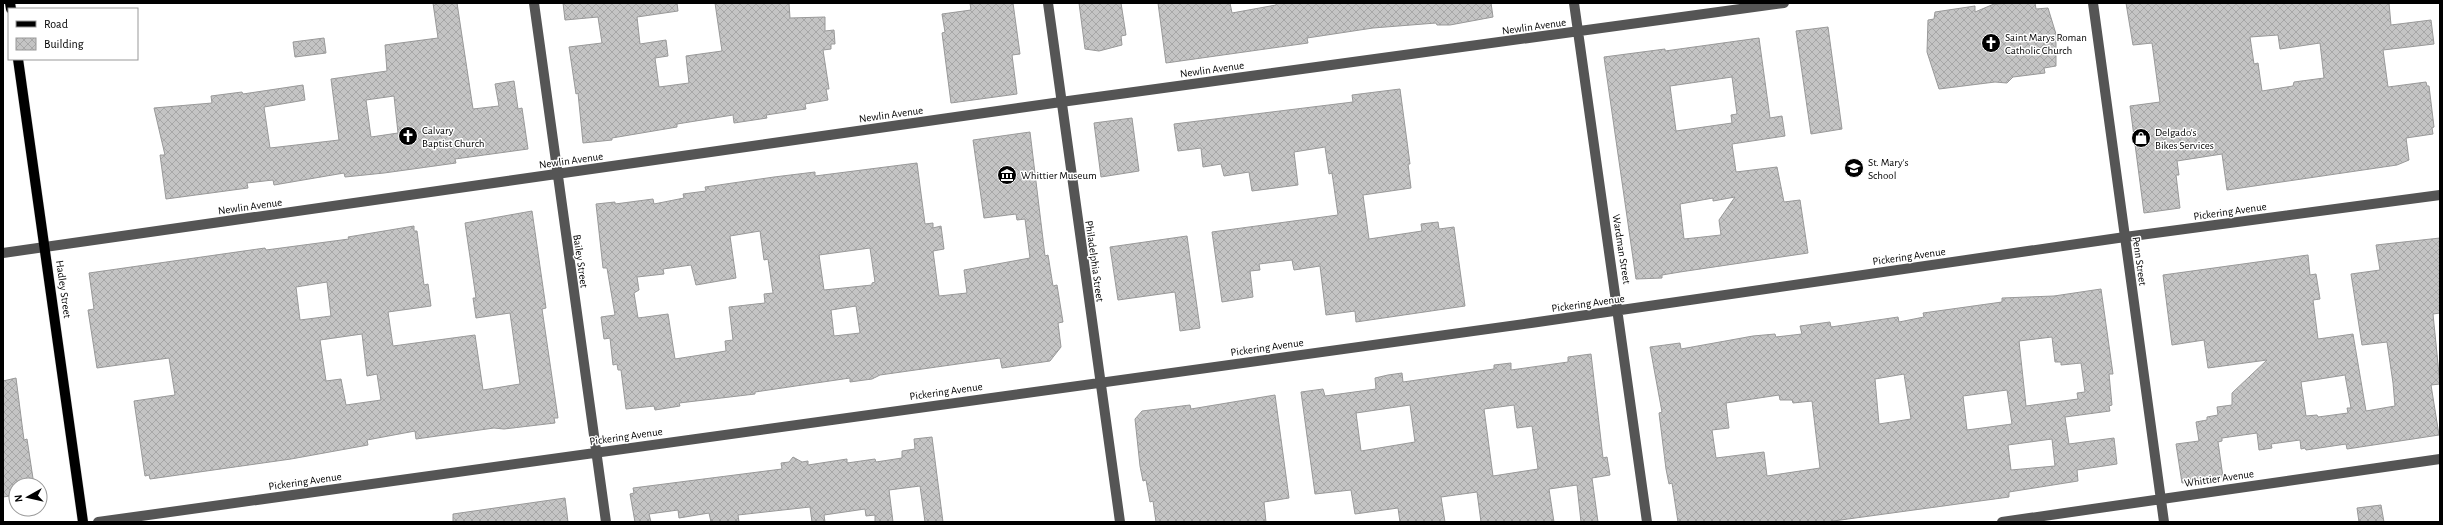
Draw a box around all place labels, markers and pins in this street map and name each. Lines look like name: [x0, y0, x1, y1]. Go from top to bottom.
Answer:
church icon: Saint Marys Roman Catholic Church: [1980, 32, 2002, 54]
place label: Saint Marys Roman Catholic Church: [2005, 32, 2087, 56]
church icon: Calvary Baptist Church: [397, 125, 419, 147]
place label: Calvary Baptist Church: [422, 125, 485, 149]
shop icon: Delgado's Bikes Services: [2130, 127, 2152, 149]
place label: Delgado's Bikes Services: [2155, 127, 2214, 151]
school or university icon: St. Mary's School: [1843, 157, 1865, 179]
place label: St. Mary's School: [1868, 157, 1909, 181]
museum icon: Whittier Museum: [996, 164, 1018, 186]
place label: Whittier Museum: [1021, 170, 1097, 181]

